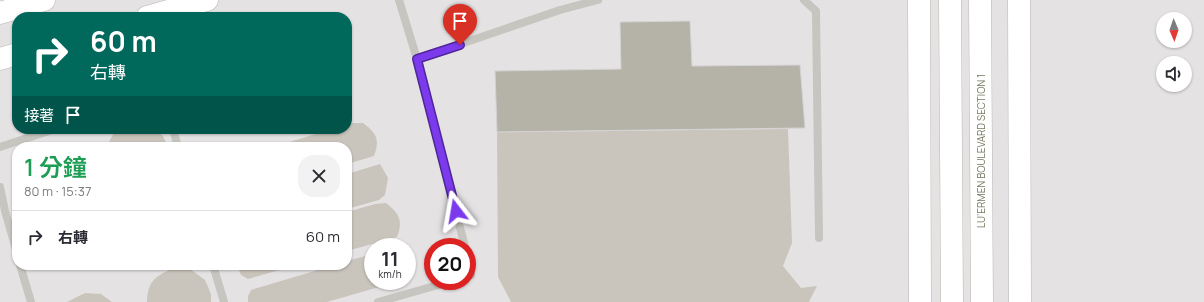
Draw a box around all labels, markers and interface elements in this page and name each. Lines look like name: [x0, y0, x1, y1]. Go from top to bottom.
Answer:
pin: [443, 4, 477, 45]
icon: arrive: [449, 10, 471, 32]
north arrow: [1156, 12, 1192, 48]
map controls: [1156, 12, 1192, 92]
text: 60 m: [90, 22, 157, 60]
icon: right: [24, 28, 76, 80]
button: sound: [1156, 56, 1192, 92]
text: 右轉: [90, 60, 126, 84]
street label: LU’ERMEN BOULEVARD SECTION 1: [974, 74, 988, 228]
icon: arrive: [62, 104, 84, 126]
text: 接著: [24, 105, 54, 126]
text: 1 分鐘: [24, 150, 87, 183]
button: close: [298, 155, 340, 197]
text: 80 m · 15:37: [24, 182, 91, 200]
position arrow: [435, 190, 477, 232]
icon: right: [24, 226, 46, 248]
text: 60 m: [306, 226, 340, 247]
text: 右轉: [58, 227, 88, 248]
speed limit sign: 20: [424, 238, 476, 290]
text: 11: [381, 245, 399, 272]
text: km/h: [378, 267, 402, 281]

